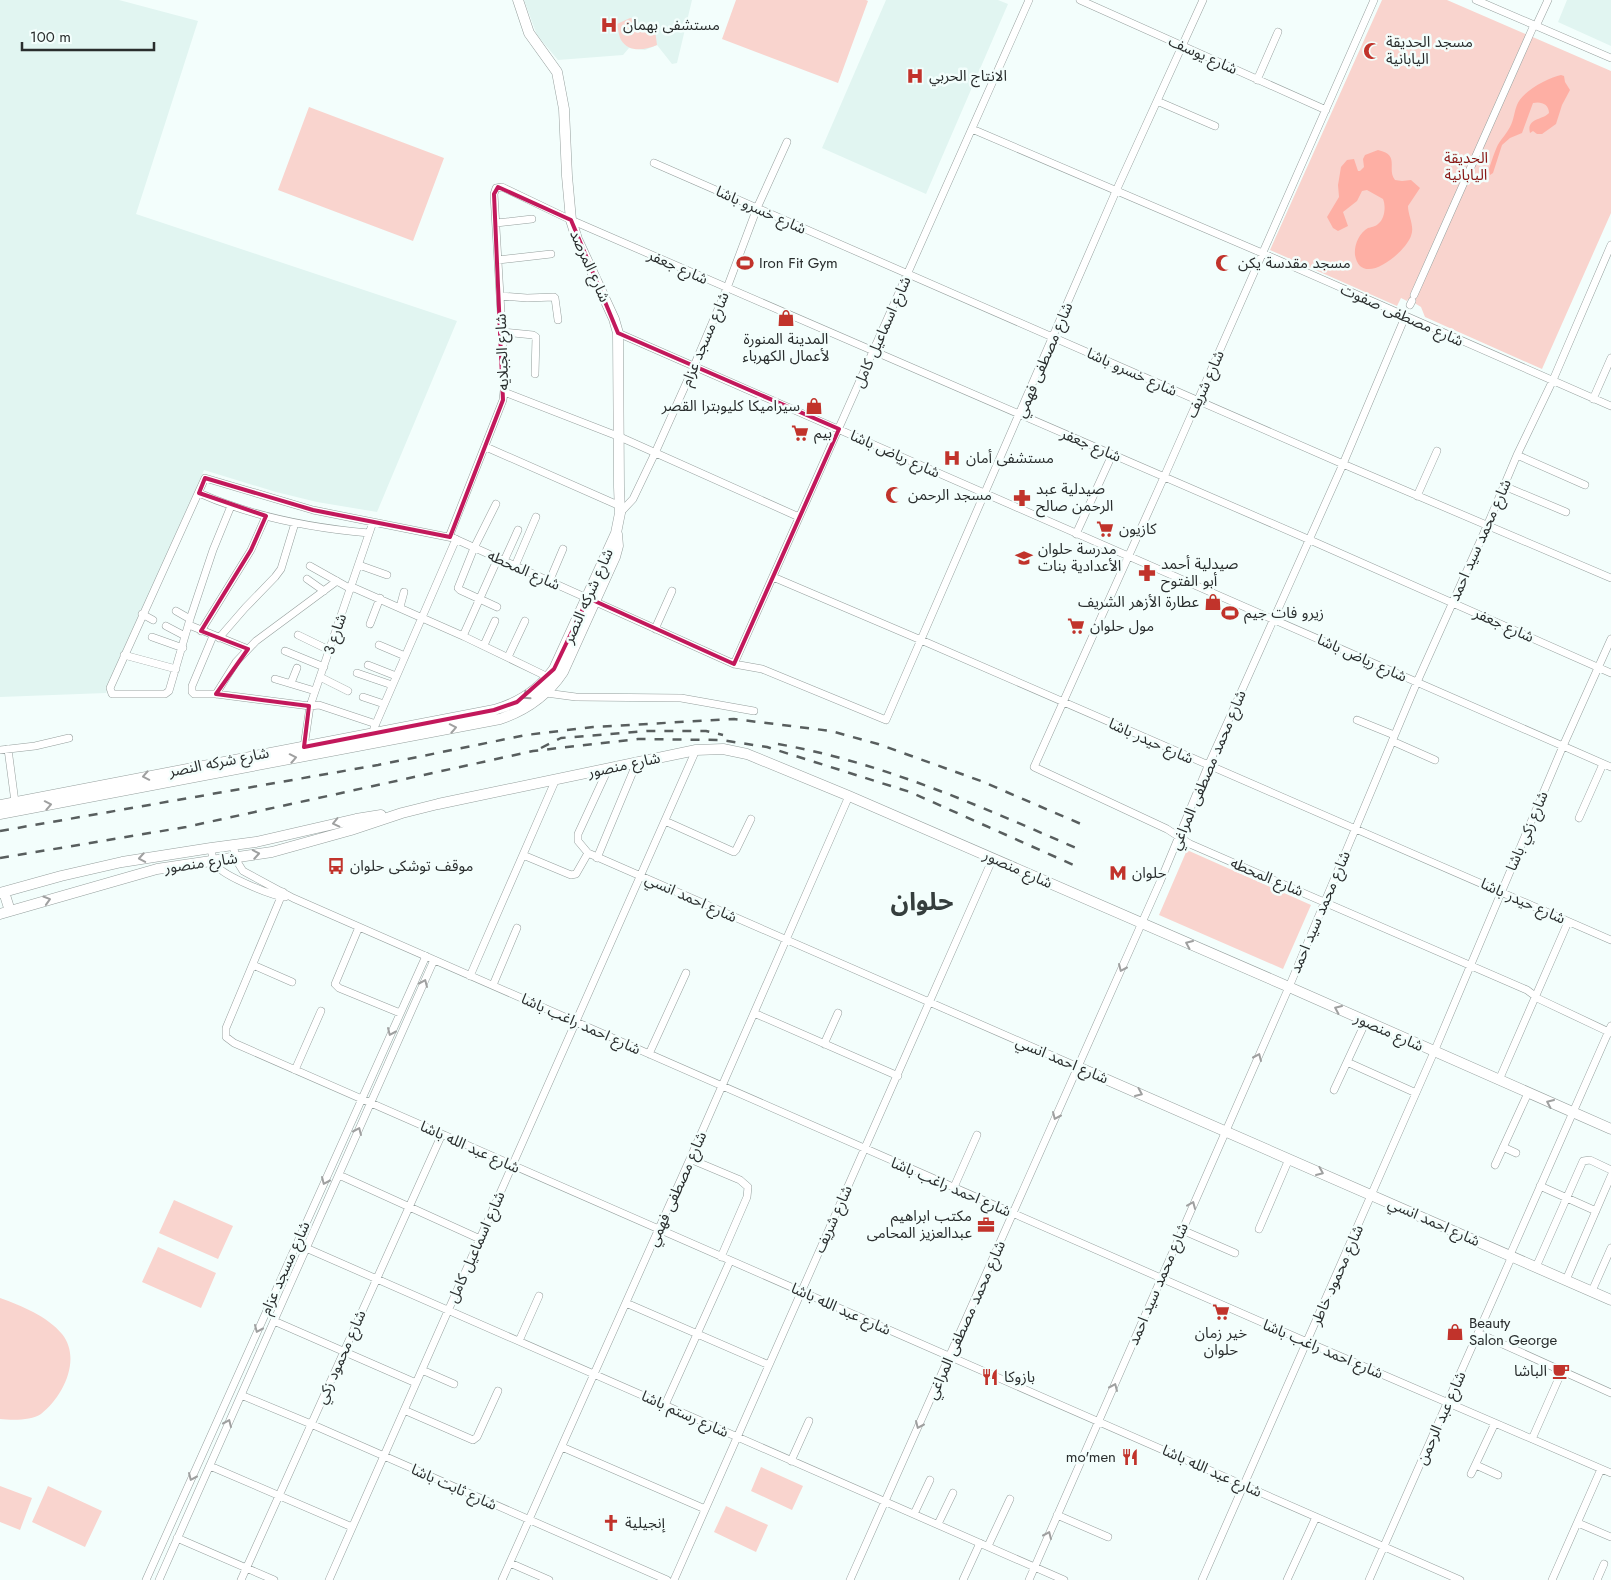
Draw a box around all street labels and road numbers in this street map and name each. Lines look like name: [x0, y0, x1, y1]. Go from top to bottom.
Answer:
street label: شارع يوسف: [1165, 30, 1241, 81]
street label: شارع خسرو باشا: [712, 180, 810, 241]
street label: شارع المرصد: [563, 226, 616, 306]
street label: شارع جعفر: [643, 244, 712, 291]
street label: شارع اسماعيل كامل: [848, 272, 917, 392]
street label: شارع مصطفى صفوت: [1337, 278, 1467, 353]
street label: شارع مسجد عزام: [675, 288, 736, 390]
street label: شارع مصطفى فهمي: [1010, 299, 1079, 422]
street label: شارع الجبلايه: [490, 313, 515, 391]
street label: شارع خسرو باشا: [1083, 342, 1181, 403]
street label: شارع شريف: [1180, 346, 1231, 422]
street label: شارع جعفر: [1056, 422, 1125, 469]
street label: شارع رياض باشا: [846, 424, 944, 485]
street label: شارع محمد سيد احمد: [1443, 475, 1518, 605]
street label: شارع المحطه: [484, 544, 564, 597]
street label: شارع شركه النصر: [557, 545, 620, 648]
street label: شارع جعفر: [1469, 602, 1538, 649]
street label: شارع 3: [318, 610, 353, 658]
street label: شارع رياض باشا: [1313, 628, 1411, 689]
street label: شارع محمد مصطفى المراغي: [1164, 686, 1253, 854]
street label: شارع حيدر باشا: [1105, 713, 1197, 770]
street label: شارع شركه النصر: [166, 741, 271, 784]
street label: شارع منصور: [585, 747, 663, 785]
street label: شارع زكي باشا: [1500, 787, 1555, 875]
street label: شارع منصور: [979, 844, 1056, 895]
street label: شارع منصور: [162, 847, 239, 880]
street label: شارع محمد سيد احمد: [1284, 847, 1357, 977]
street label: شارع المحطه: [1227, 852, 1307, 903]
street label: شارع احمد انسي: [641, 868, 741, 929]
street label: شارع حيدر باشا: [1477, 873, 1569, 930]
street label: شارع احمد راغب باشا: [517, 988, 645, 1061]
street label: شارع منصور: [1350, 1007, 1427, 1058]
street label: شارع احمد انسي: [1012, 1031, 1112, 1090]
street label: شارع عبد الله باشا: [416, 1115, 524, 1180]
street label: شارع مصطفى فهمي: [642, 1128, 713, 1250]
street label: شارع احمد راغب باشا: [887, 1152, 1015, 1223]
street label: شارع شريف: [808, 1181, 859, 1257]
street label: شارع اسماعيل كامل: [442, 1187, 511, 1307]
street label: شارع احمد انسي: [1384, 1192, 1484, 1253]
street label: شارع مسجد عزام: [255, 1217, 316, 1319]
street label: شارع محمد سيد احمد: [1122, 1219, 1195, 1349]
street label: شارع محمود خاطر: [1305, 1221, 1370, 1330]
street label: شارع محمد مصطفى المراغي: [921, 1237, 1012, 1403]
street label: شارع عبد الله باشا: [787, 1277, 895, 1342]
street label: شارع محمود زكي: [310, 1306, 373, 1408]
street label: شارع احمد راغب باشا: [1259, 1314, 1387, 1385]
street label: شارع عبد الرحمن: [1411, 1368, 1472, 1469]
street label: شارع رستم باشا: [637, 1385, 732, 1444]
street label: شارع عبد الله باشا: [1158, 1439, 1266, 1504]
street label: شارع ثابت باشا: [407, 1458, 501, 1517]

